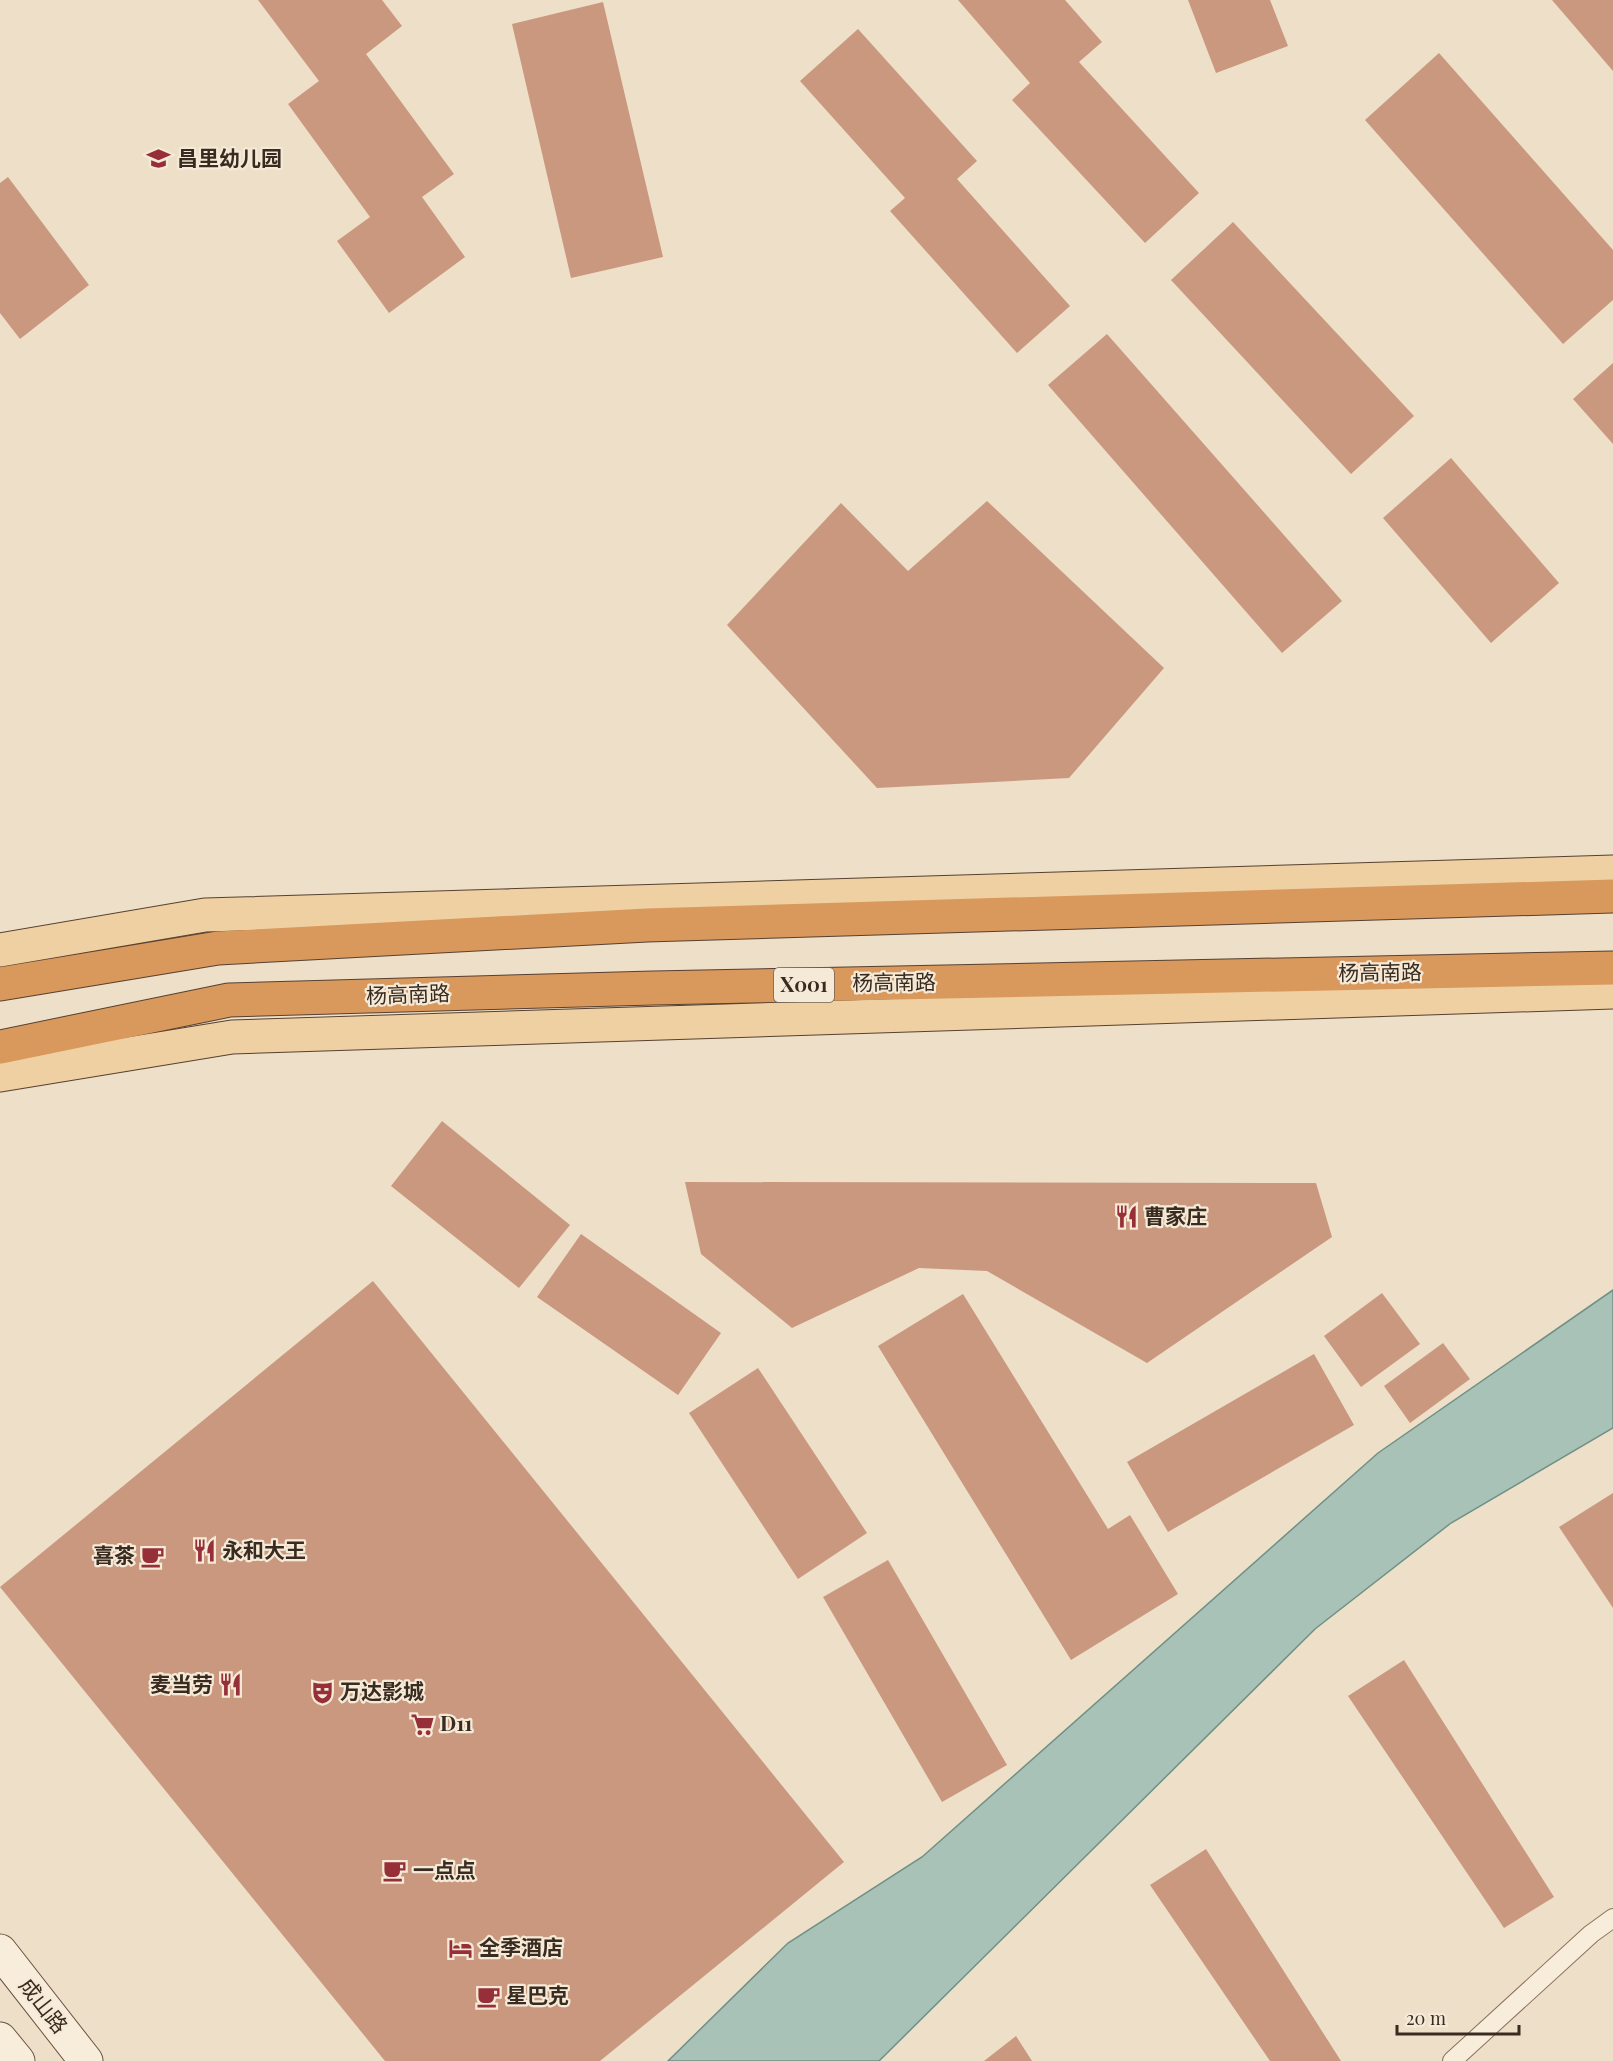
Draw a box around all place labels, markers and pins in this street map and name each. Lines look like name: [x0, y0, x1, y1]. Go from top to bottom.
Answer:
place label: 昌里幼儿园: [177, 143, 282, 171]
school or university icon: 昌里幼儿园: [146, 146, 172, 172]
place label: 曹家庄: [1144, 1201, 1207, 1229]
restaurant icon: 曹家庄: [1113, 1204, 1139, 1230]
place label: 永和大王: [222, 1535, 306, 1563]
restaurant icon: 永和大王: [191, 1538, 217, 1564]
place label: 喜茶: [93, 1540, 135, 1568]
cafe icon: 喜茶: [140, 1543, 166, 1569]
place label: 麦当劳: [150, 1669, 213, 1697]
restaurant icon: 麦当劳: [218, 1672, 244, 1698]
place label: 万达影城: [340, 1676, 424, 1704]
theatre icon: 万达影城: [309, 1679, 335, 1705]
place label: D11: [440, 1708, 472, 1736]
supermarket icon: D11: [409, 1711, 435, 1737]
place label: 一点点: [413, 1855, 476, 1883]
cafe icon: 一点点: [382, 1858, 408, 1884]
place label: 全季酒店: [479, 1932, 563, 1960]
hotel icon: 全季酒店: [448, 1935, 474, 1961]
place label: 星巴克: [506, 1980, 569, 2008]
cafe icon: 星巴克: [475, 1983, 501, 2009]

